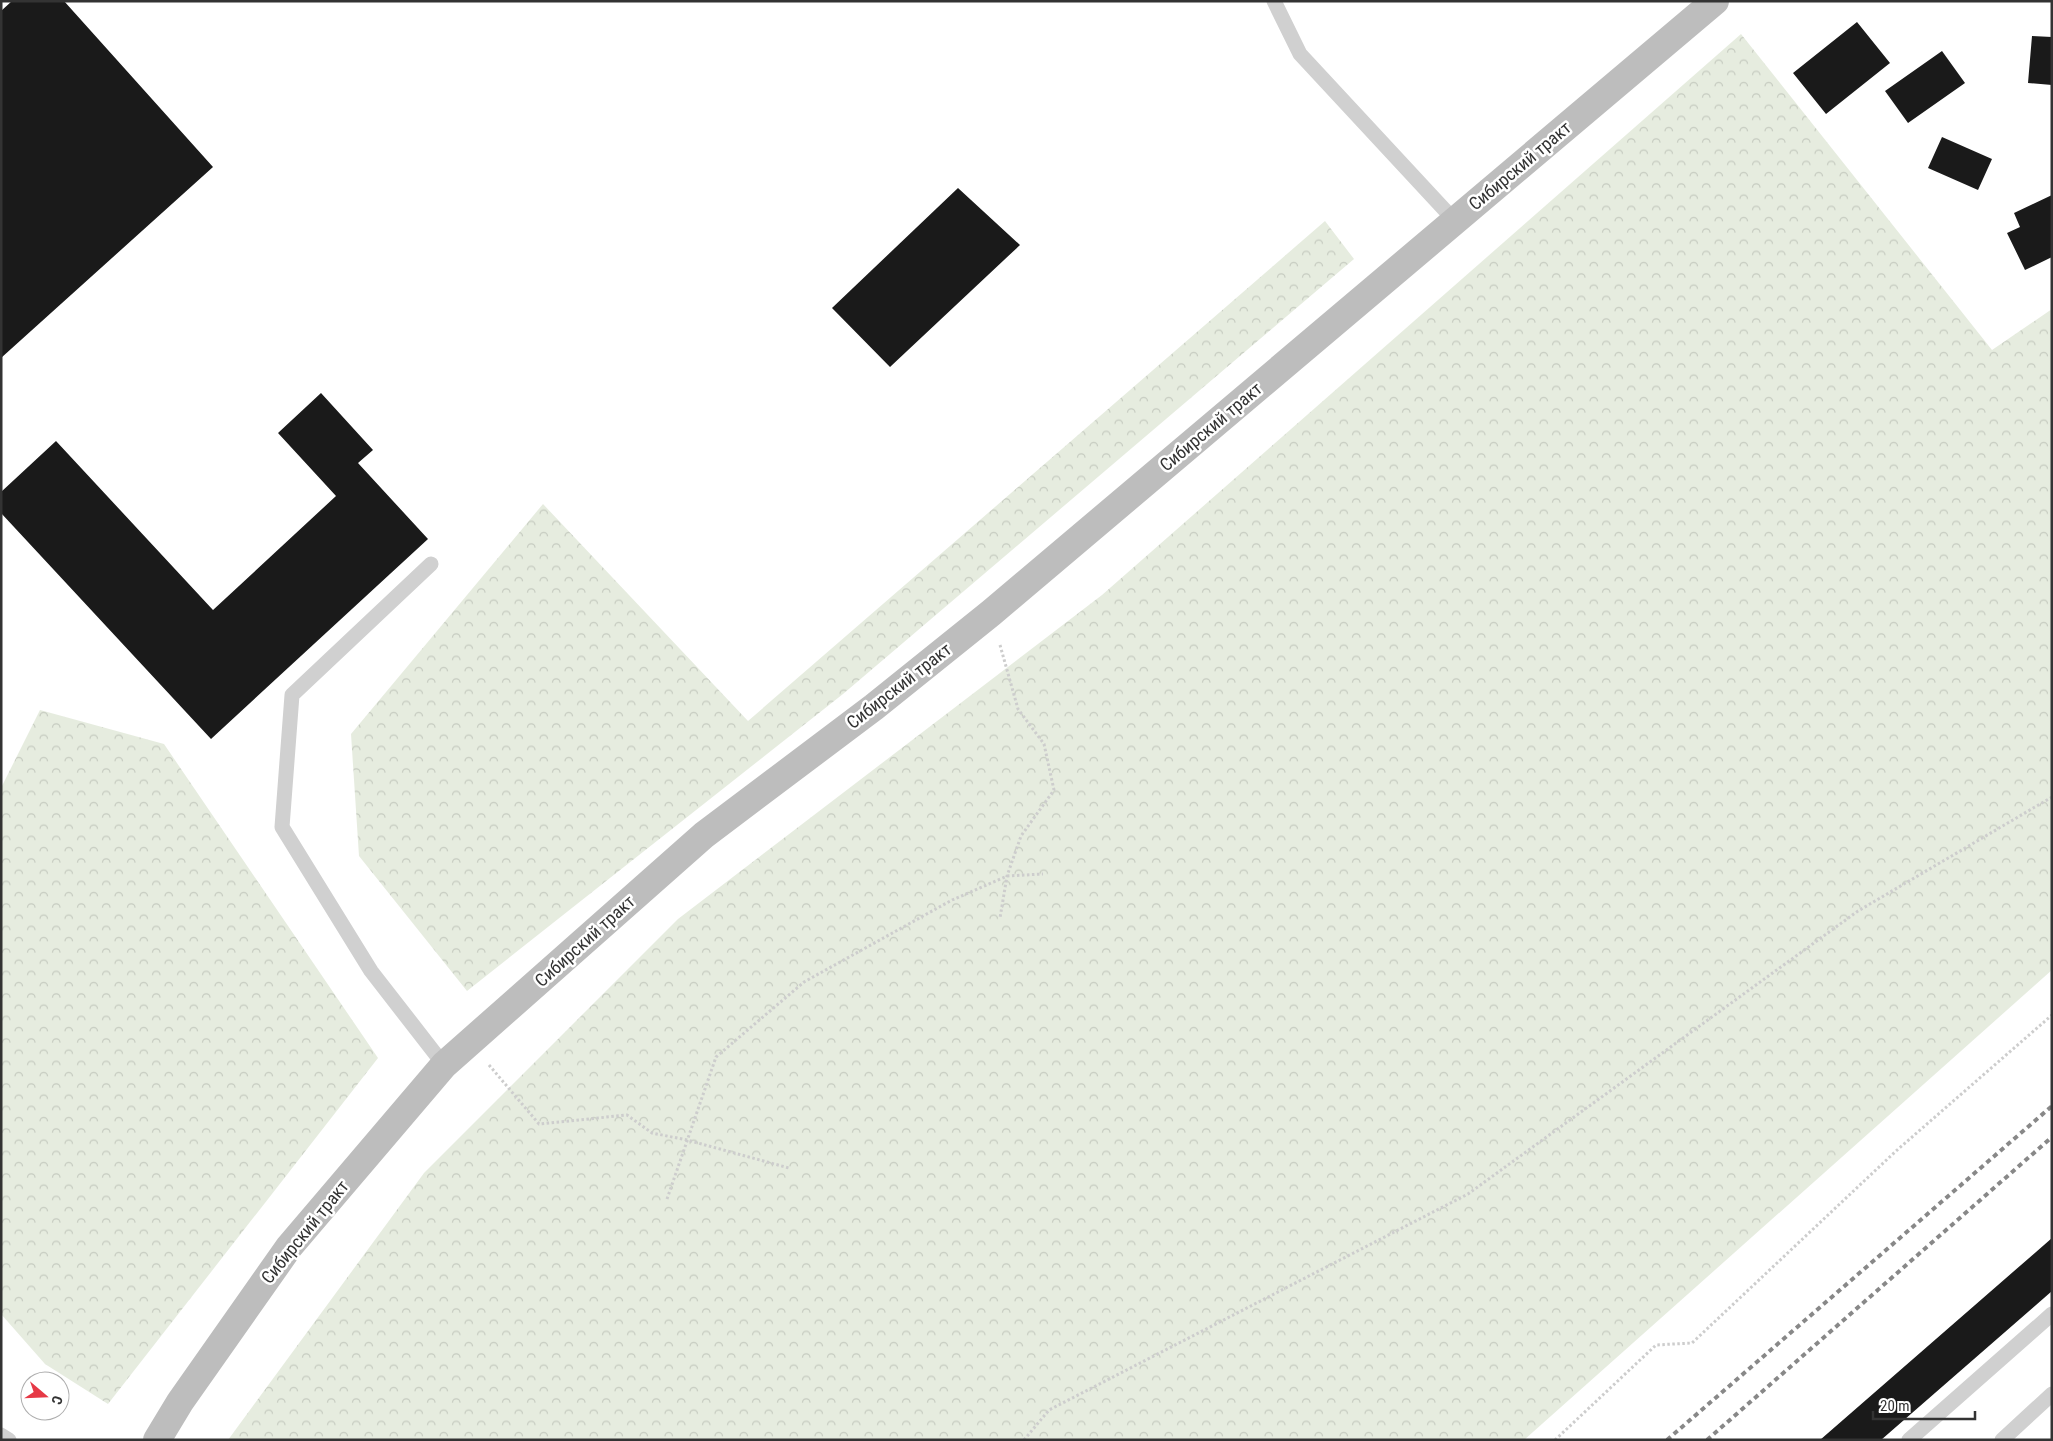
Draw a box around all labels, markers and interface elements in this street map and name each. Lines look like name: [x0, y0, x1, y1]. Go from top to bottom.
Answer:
street label: Сибирский тракт: [1464, 117, 1575, 214]
street label: Сибирский тракт: [1155, 378, 1266, 475]
street label: Сибирский тракт: [842, 638, 955, 733]
street label: Сибирский тракт: [530, 890, 639, 991]
street label: Сибирский тракт: [257, 1176, 353, 1288]
north arrow: [20, 1371, 70, 1421]
scale bar: [1873, 1388, 1976, 1420]
text: С: [48, 1394, 66, 1407]
text: 20 m: [1880, 1397, 1910, 1415]

